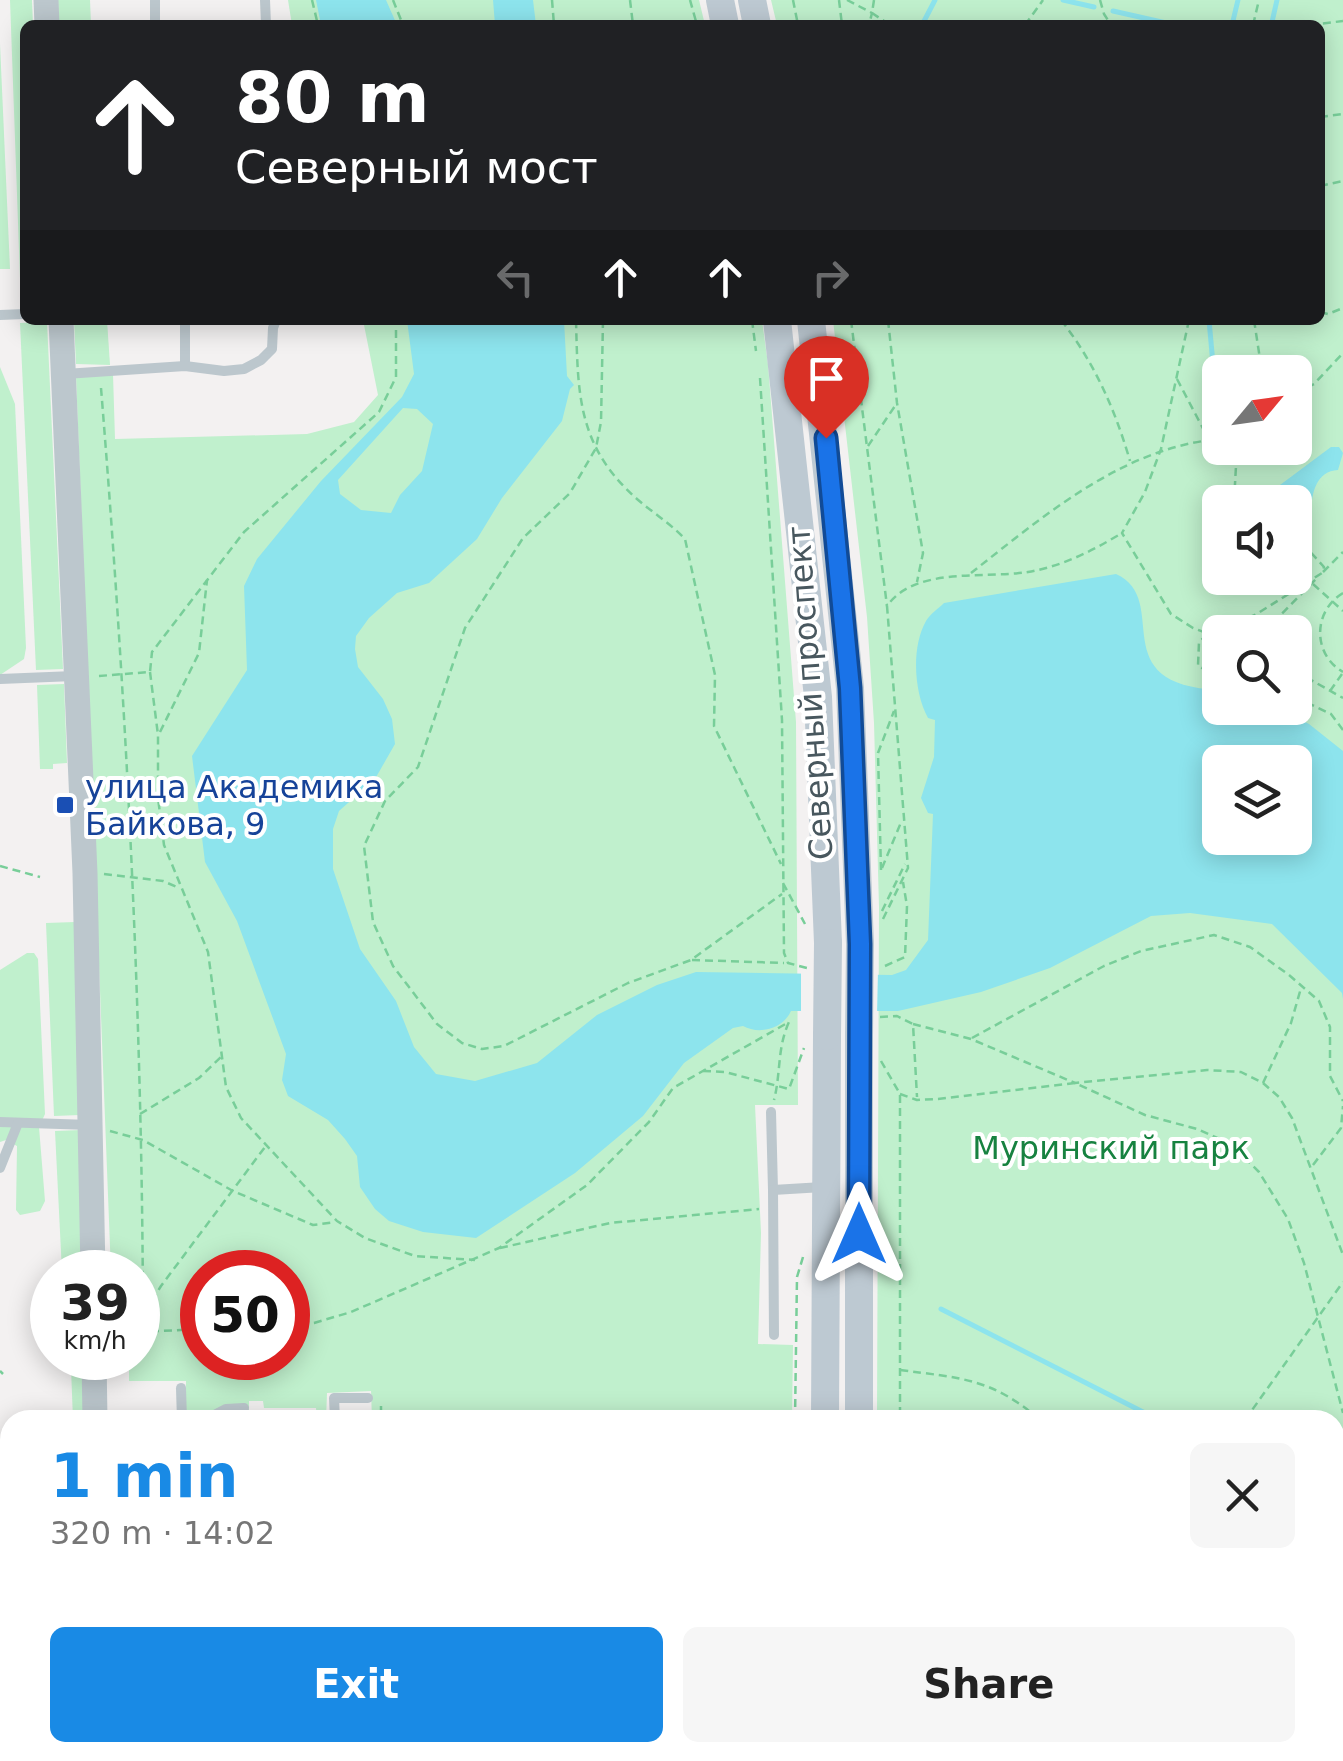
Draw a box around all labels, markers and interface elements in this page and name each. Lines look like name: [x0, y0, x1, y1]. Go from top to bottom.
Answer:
text: 80 m: [235, 57, 430, 139]
icon: ahead: [70, 60, 200, 190]
text: Северный мост: [235, 141, 598, 194]
icon: left: [488, 250, 543, 305]
icon: ahead: [593, 250, 648, 305]
icon: ahead: [698, 250, 753, 305]
icon: right: [803, 250, 858, 305]
pin: [784, 336, 869, 439]
icon: arrive: [799, 351, 854, 406]
north arrow: [1202, 355, 1312, 465]
map controls: [1202, 355, 1312, 855]
button: sound: [1202, 485, 1312, 595]
street label: Северный проспект: [779, 525, 841, 861]
button: search: [1202, 615, 1312, 725]
button: layers: [1202, 745, 1312, 855]
place label: улица Академика Байкова, 9: [85, 768, 383, 843]
marker: улица Академика Байкова, 9: [54, 794, 76, 816]
park label: Муринский парк: [972, 1129, 1250, 1167]
position arrow: [807, 1182, 911, 1286]
speed limit sign: 50: [180, 1250, 310, 1380]
text: 39: [60, 1274, 130, 1332]
text: km/h: [63, 1326, 127, 1355]
text: 1 min: [50, 1441, 238, 1511]
button: close: [1190, 1443, 1295, 1548]
text: 320 m · 14:02: [50, 1514, 275, 1552]
button: Exit: [50, 1627, 663, 1742]
button: Share: [683, 1627, 1295, 1742]

